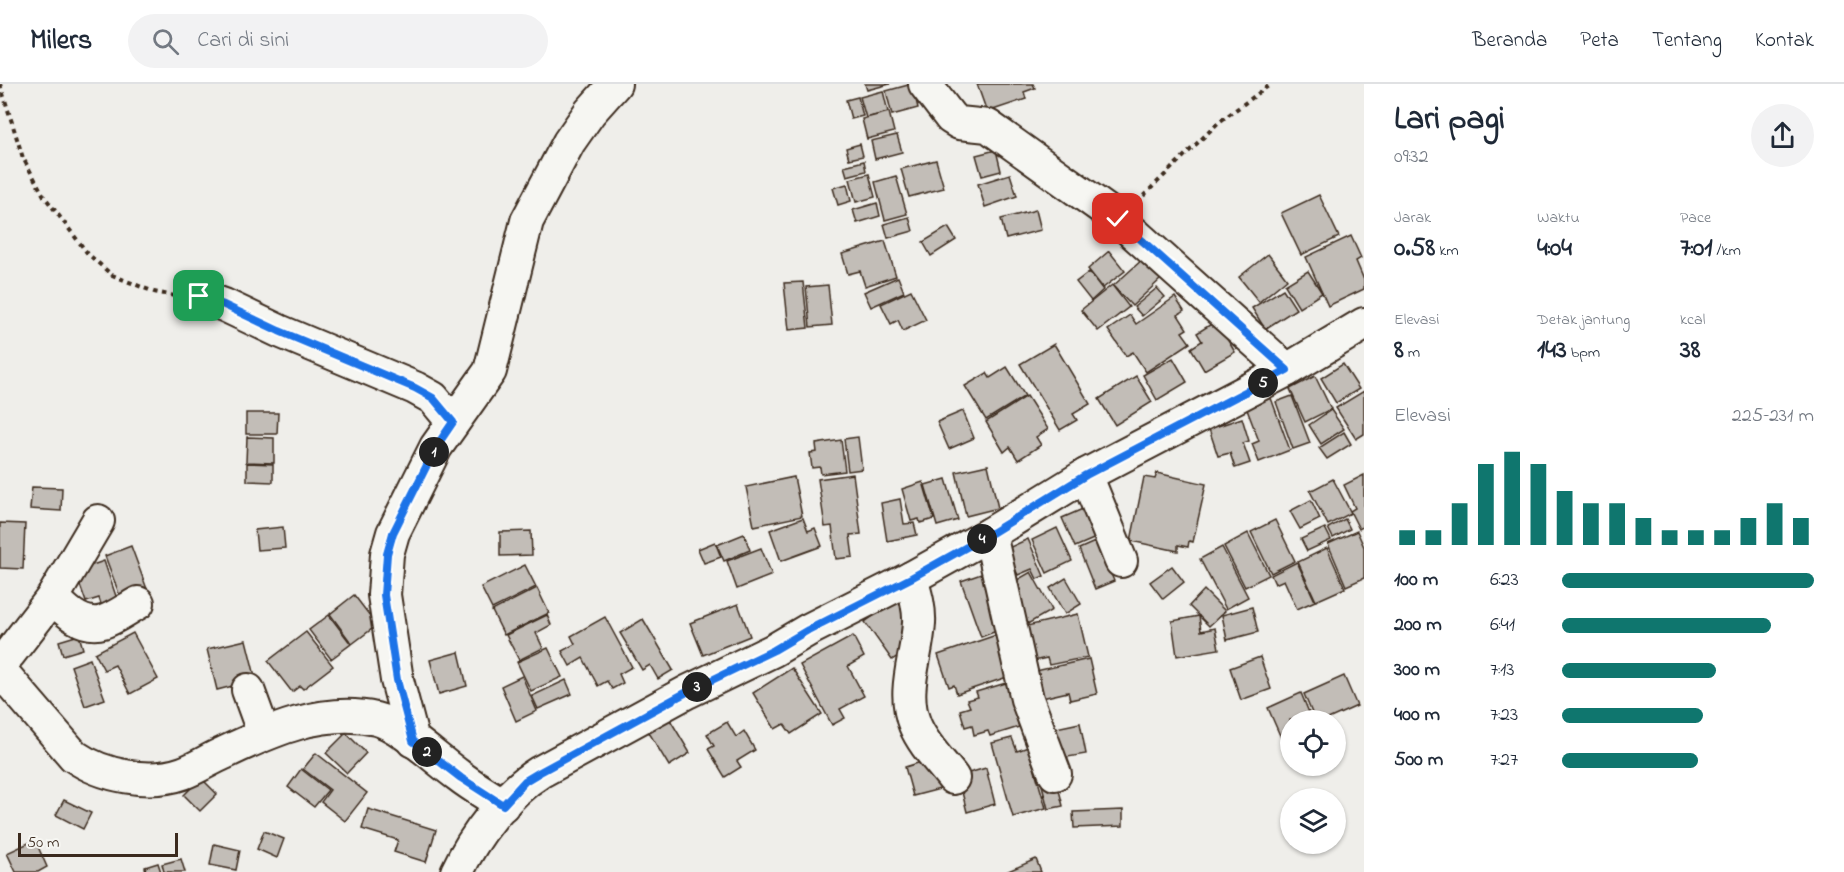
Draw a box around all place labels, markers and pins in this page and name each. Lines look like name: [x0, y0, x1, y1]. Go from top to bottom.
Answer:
pin: [1092, 193, 1143, 244]
pin: [173, 270, 224, 321]
pin: 5: [1248, 368, 1278, 398]
pin: 1: [419, 437, 449, 467]
pin: 4: [967, 524, 997, 554]
pin: 3: [682, 672, 712, 702]
pin: 2: [412, 737, 442, 767]

